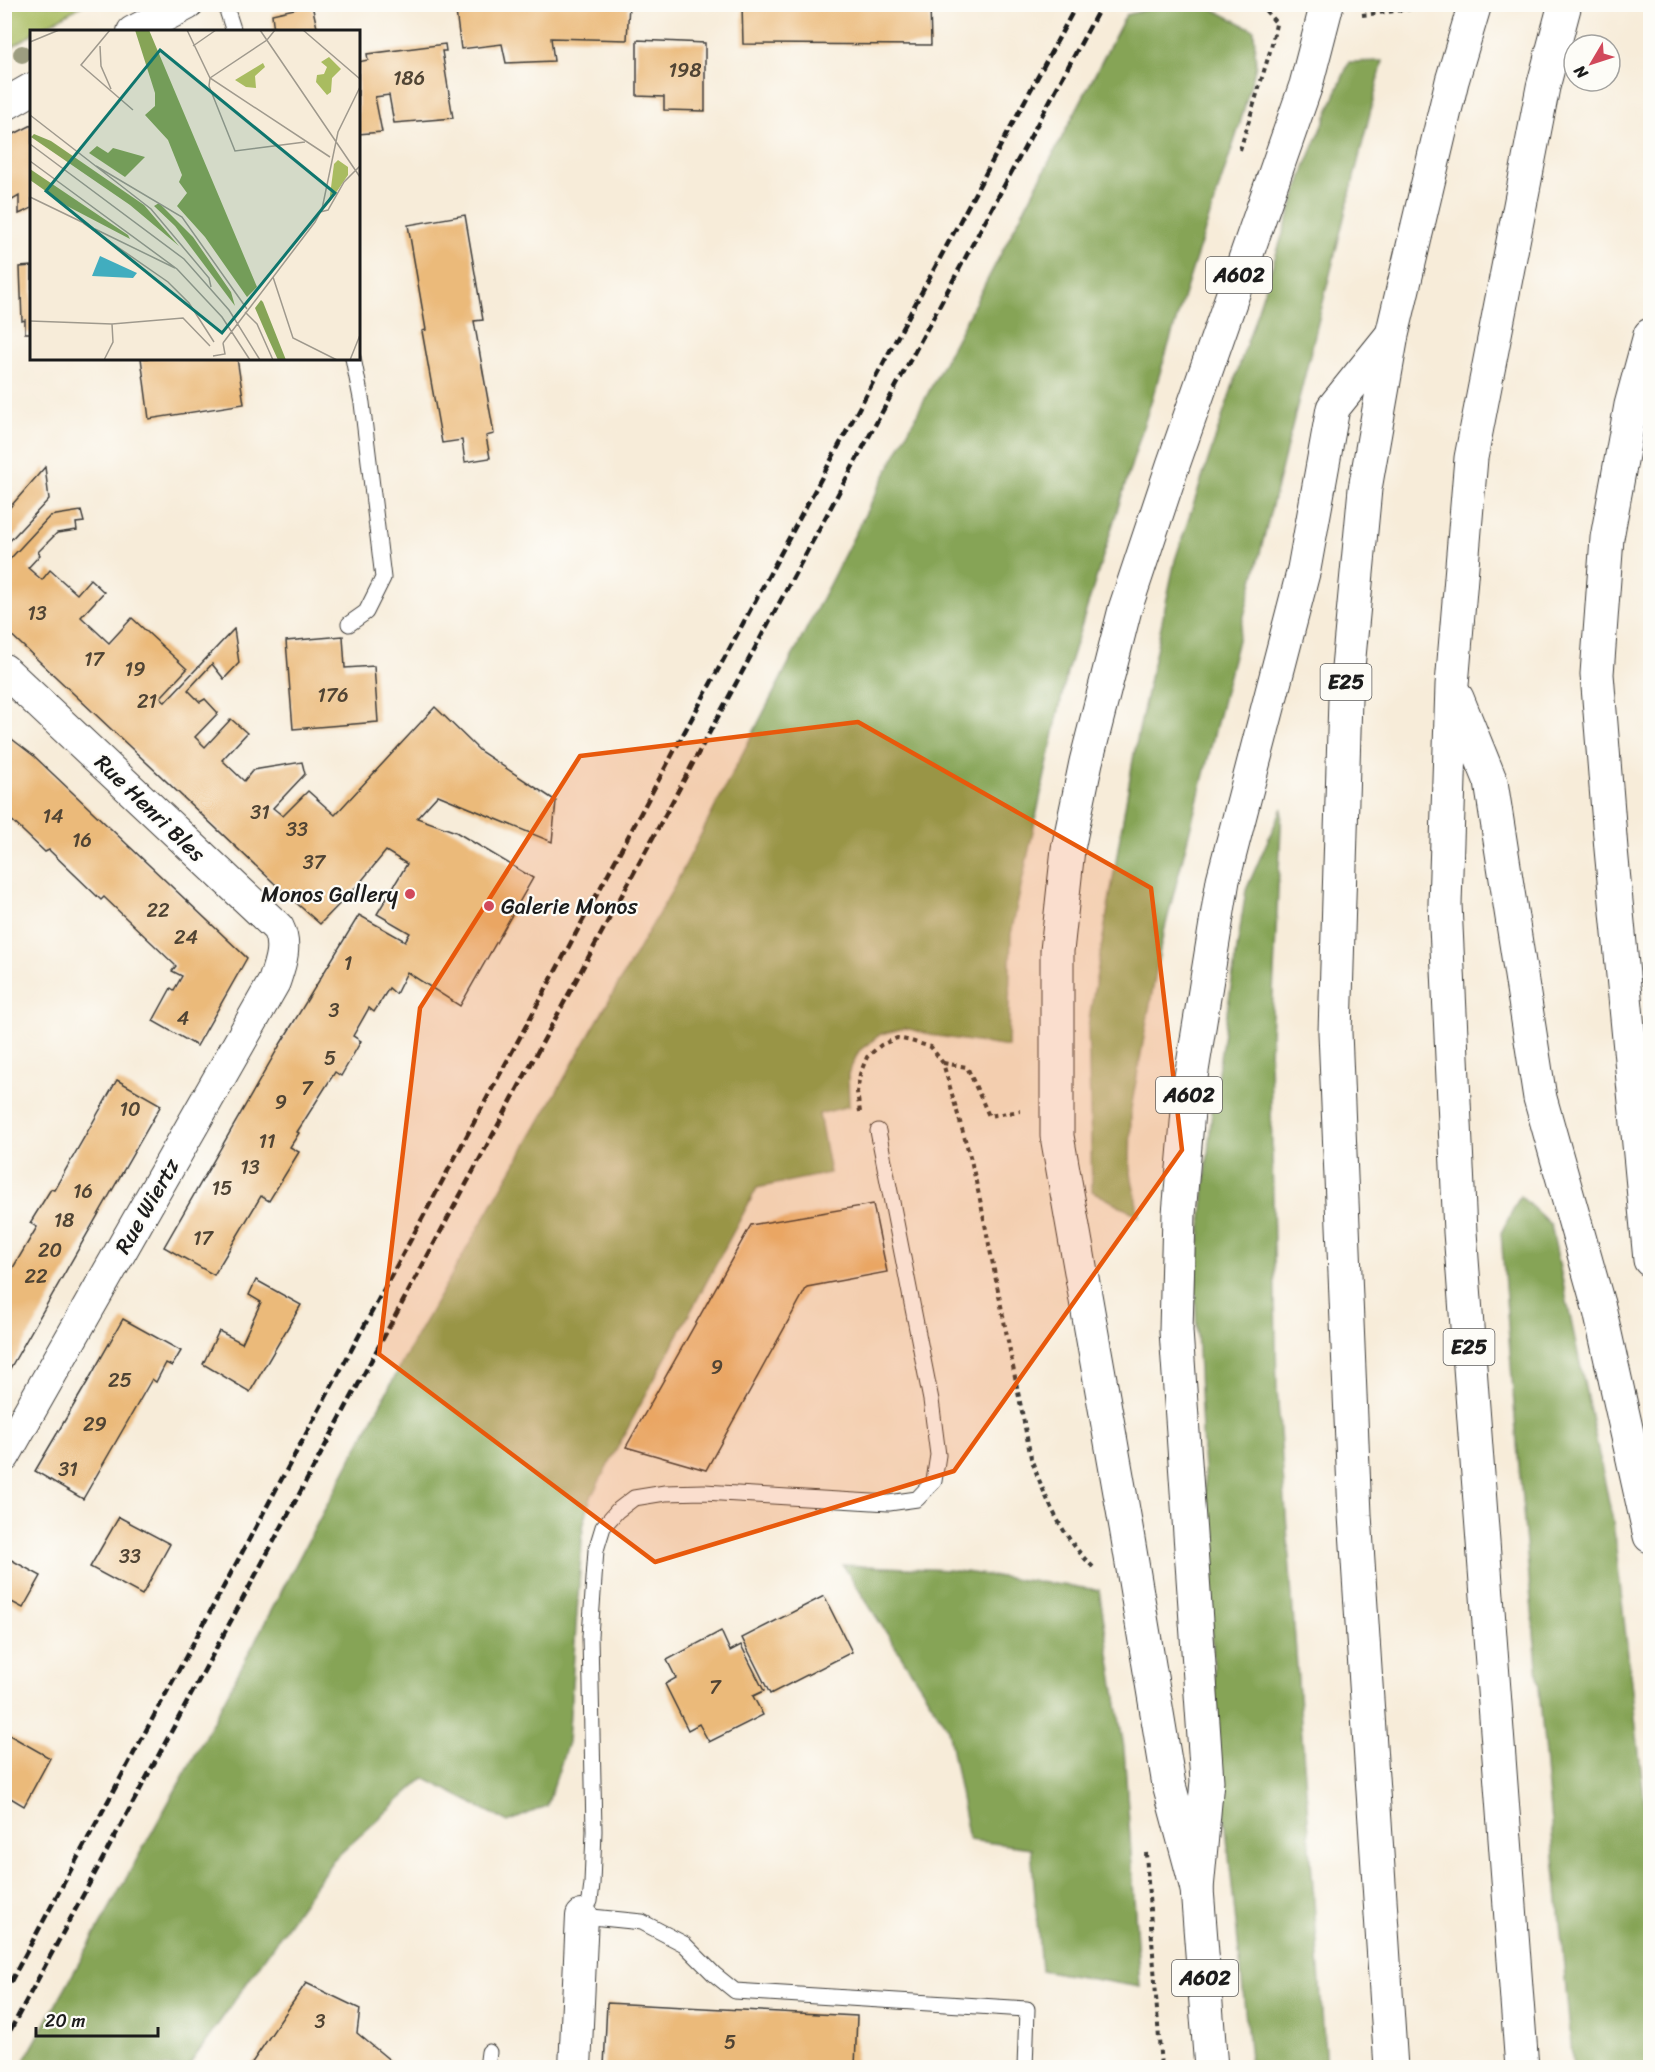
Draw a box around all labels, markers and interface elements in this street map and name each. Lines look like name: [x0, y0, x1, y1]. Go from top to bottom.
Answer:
inset map: [30, 30, 360, 360]
north arrow: [1562, 33, 1622, 93]
house number: 198: [669, 53, 701, 88]
text: N: [1565, 58, 1596, 86]
house number: 186: [393, 61, 425, 96]
road number: A602: [1206, 257, 1272, 293]
house number: 13: [27, 596, 47, 631]
house number: 17: [84, 642, 106, 677]
house number: 19: [125, 652, 145, 687]
road number: E25: [1320, 664, 1372, 700]
house number: 176: [317, 678, 349, 713]
house number: 21: [137, 684, 157, 719]
street label: Rue Henri Bles: [85, 744, 216, 872]
house number: 31: [250, 795, 270, 830]
house number: 14: [42, 799, 64, 834]
house number: 33: [286, 812, 308, 847]
house number: 16: [72, 823, 92, 858]
house number: 37: [303, 845, 327, 880]
place label: Monos Gallery: [261, 875, 399, 914]
marker: Monos Gallery: [403, 887, 417, 901]
place label: Galerie Monos: [501, 887, 638, 926]
house number: 22: [146, 893, 170, 928]
marker: Galerie Monos: [482, 899, 496, 913]
house number: 24: [174, 920, 198, 955]
house number: 1: [344, 946, 352, 981]
house number: 3: [329, 993, 340, 1028]
house number: 4: [177, 1001, 189, 1036]
house number: 5: [324, 1041, 336, 1076]
house number: 7: [301, 1071, 314, 1106]
road number: A602: [1156, 1077, 1222, 1113]
house number: 9: [275, 1085, 287, 1120]
house number: 10: [119, 1092, 141, 1127]
house number: 11: [258, 1124, 276, 1159]
street label: Rue Wiertz: [104, 1150, 191, 1262]
house number: 13: [240, 1150, 260, 1185]
house number: 15: [212, 1171, 232, 1206]
house number: 16: [73, 1174, 93, 1209]
house number: 18: [54, 1203, 74, 1238]
house number: 17: [193, 1221, 215, 1256]
house number: 20: [38, 1233, 62, 1268]
house number: 22: [24, 1259, 48, 1294]
road number: E25: [1444, 1329, 1494, 1365]
house number: 9: [711, 1350, 723, 1385]
house number: 25: [108, 1363, 132, 1398]
house number: 29: [83, 1407, 107, 1442]
house number: 31: [58, 1452, 78, 1487]
house number: 33: [119, 1539, 141, 1574]
house number: 7: [709, 1670, 722, 1705]
road number: A602: [1172, 1960, 1238, 1996]
scale bar: [36, 2000, 158, 2038]
house number: 3: [315, 2004, 326, 2039]
text: 20 m: [45, 2005, 85, 2037]
house number: 5: [724, 2025, 736, 2060]

